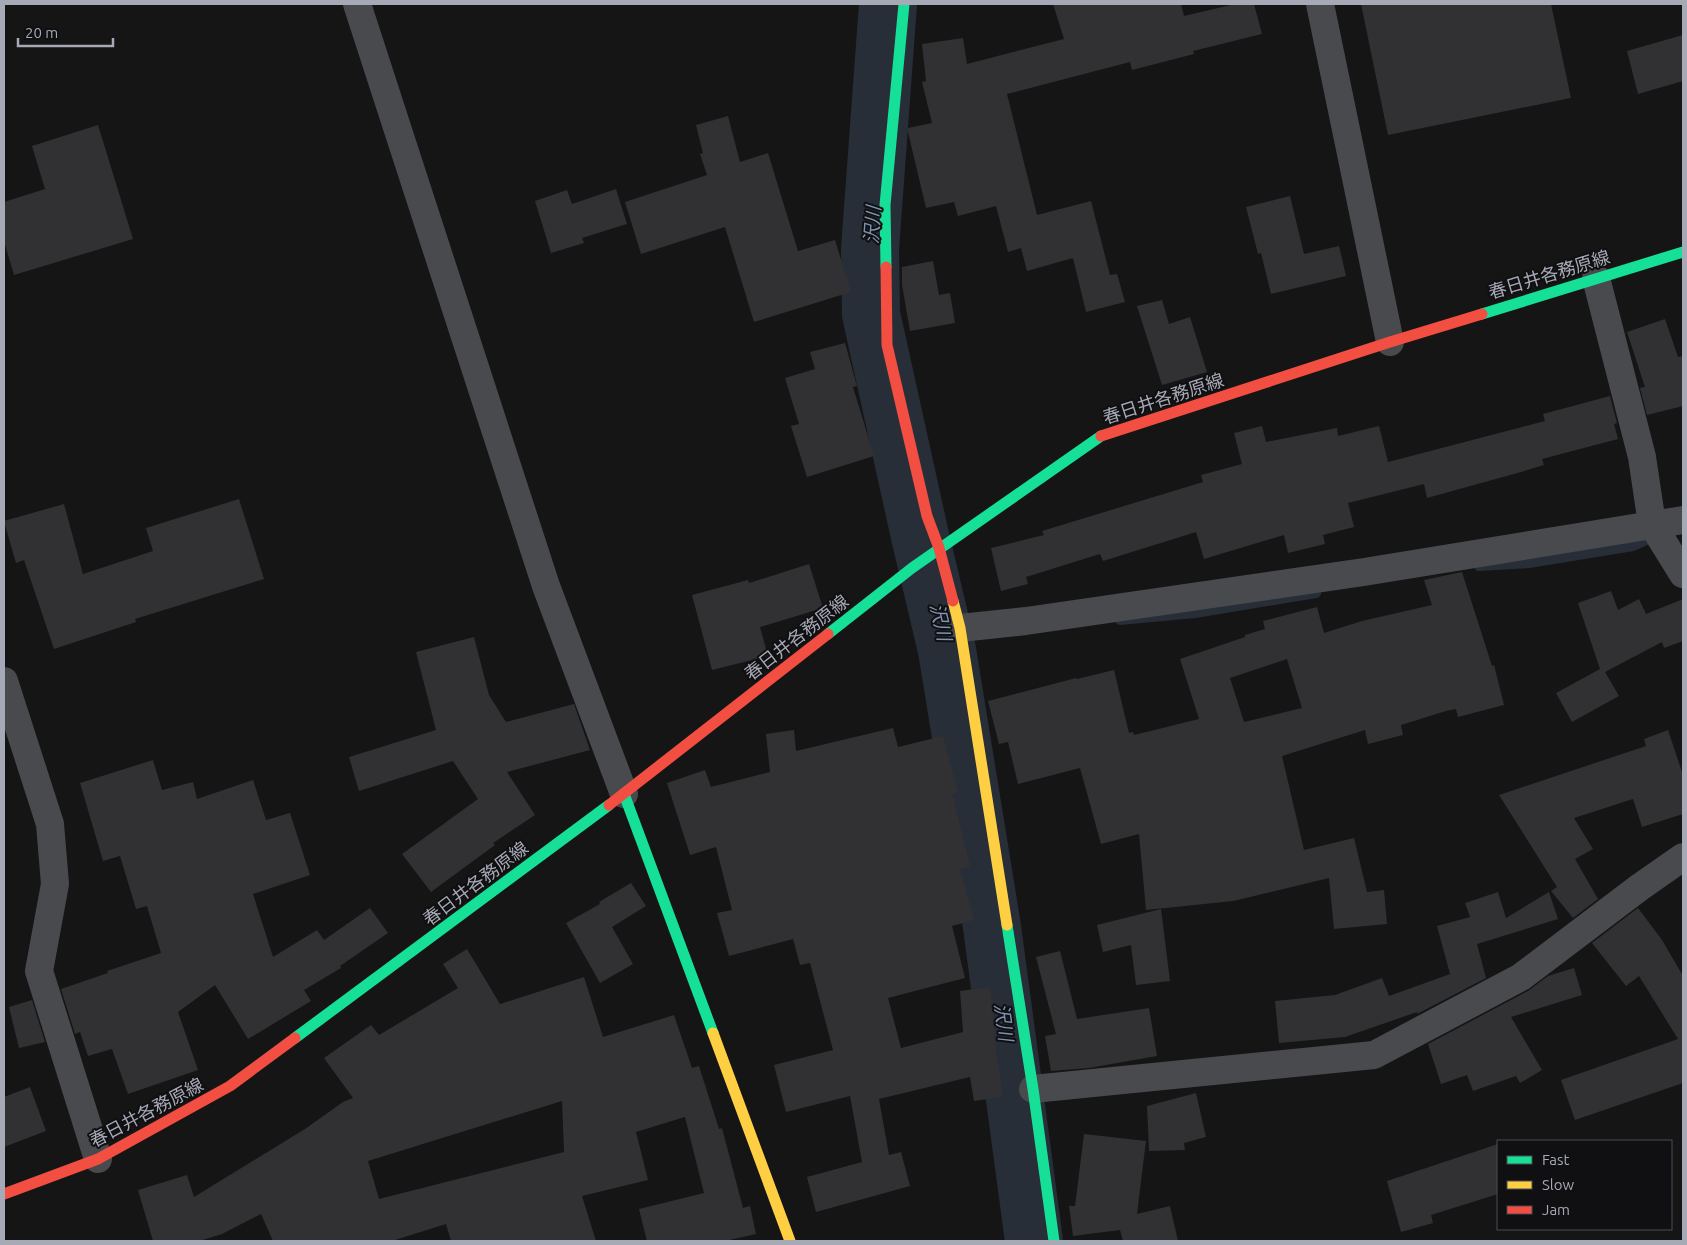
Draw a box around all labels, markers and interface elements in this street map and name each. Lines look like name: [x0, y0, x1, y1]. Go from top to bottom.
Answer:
scale bar: [18, 15, 112, 47]
text: 20 m: [25, 24, 58, 41]
water label: 沢川: [860, 203, 884, 245]
street label: 春日井各務原線: [1486, 246, 1612, 302]
street label: 春日井各務原線: [1100, 369, 1226, 427]
street label: 春日井各務原線: [740, 590, 852, 684]
water label: 沢川: [926, 601, 956, 645]
street label: 春日井各務原線: [419, 837, 531, 929]
water label: 沢川: [990, 1002, 1018, 1044]
street label: 春日井各務原線: [86, 1074, 206, 1150]
legend: [1497, 1140, 1672, 1230]
text: Fast: [1542, 1151, 1570, 1168]
text: Slow: [1542, 1176, 1575, 1193]
text: Jam: [1542, 1201, 1570, 1218]

